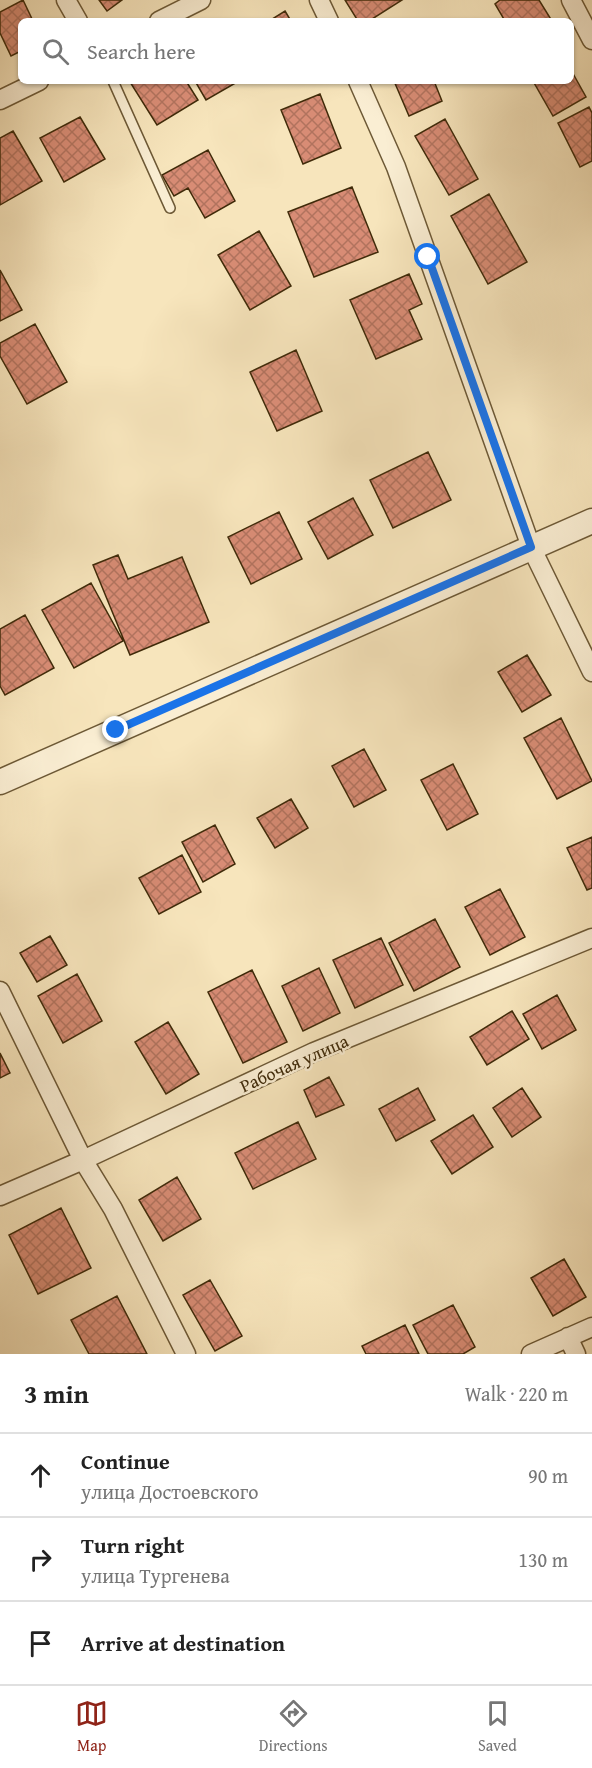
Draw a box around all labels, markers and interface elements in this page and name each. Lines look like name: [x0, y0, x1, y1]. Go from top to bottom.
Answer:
search box: [18, 18, 574, 84]
icon: search: [39, 35, 72, 68]
text: Search here: [87, 35, 196, 67]
route start: [414, 243, 440, 269]
route end: [102, 716, 128, 742]
street label: Рабочая улица: [235, 1027, 353, 1099]
text: 3 min: [24, 1374, 89, 1413]
text: Walk · 220 m: [465, 1379, 568, 1408]
text: Continue: [81, 1445, 170, 1477]
icon: ahead: [24, 1459, 57, 1492]
text: 90 m: [528, 1461, 568, 1490]
text: улица Достоевского: [81, 1477, 258, 1506]
text: Turn right: [81, 1529, 184, 1561]
icon: right: [24, 1543, 57, 1576]
text: 130 m: [518, 1545, 568, 1574]
text: улица Тургенева: [81, 1561, 230, 1590]
icon: arrive: [24, 1627, 57, 1660]
text: Arrive at destination: [81, 1627, 285, 1659]
tab: Map: [75, 1697, 108, 1757]
tab: Directions: [259, 1697, 328, 1757]
tab: Saved: [478, 1697, 517, 1757]

